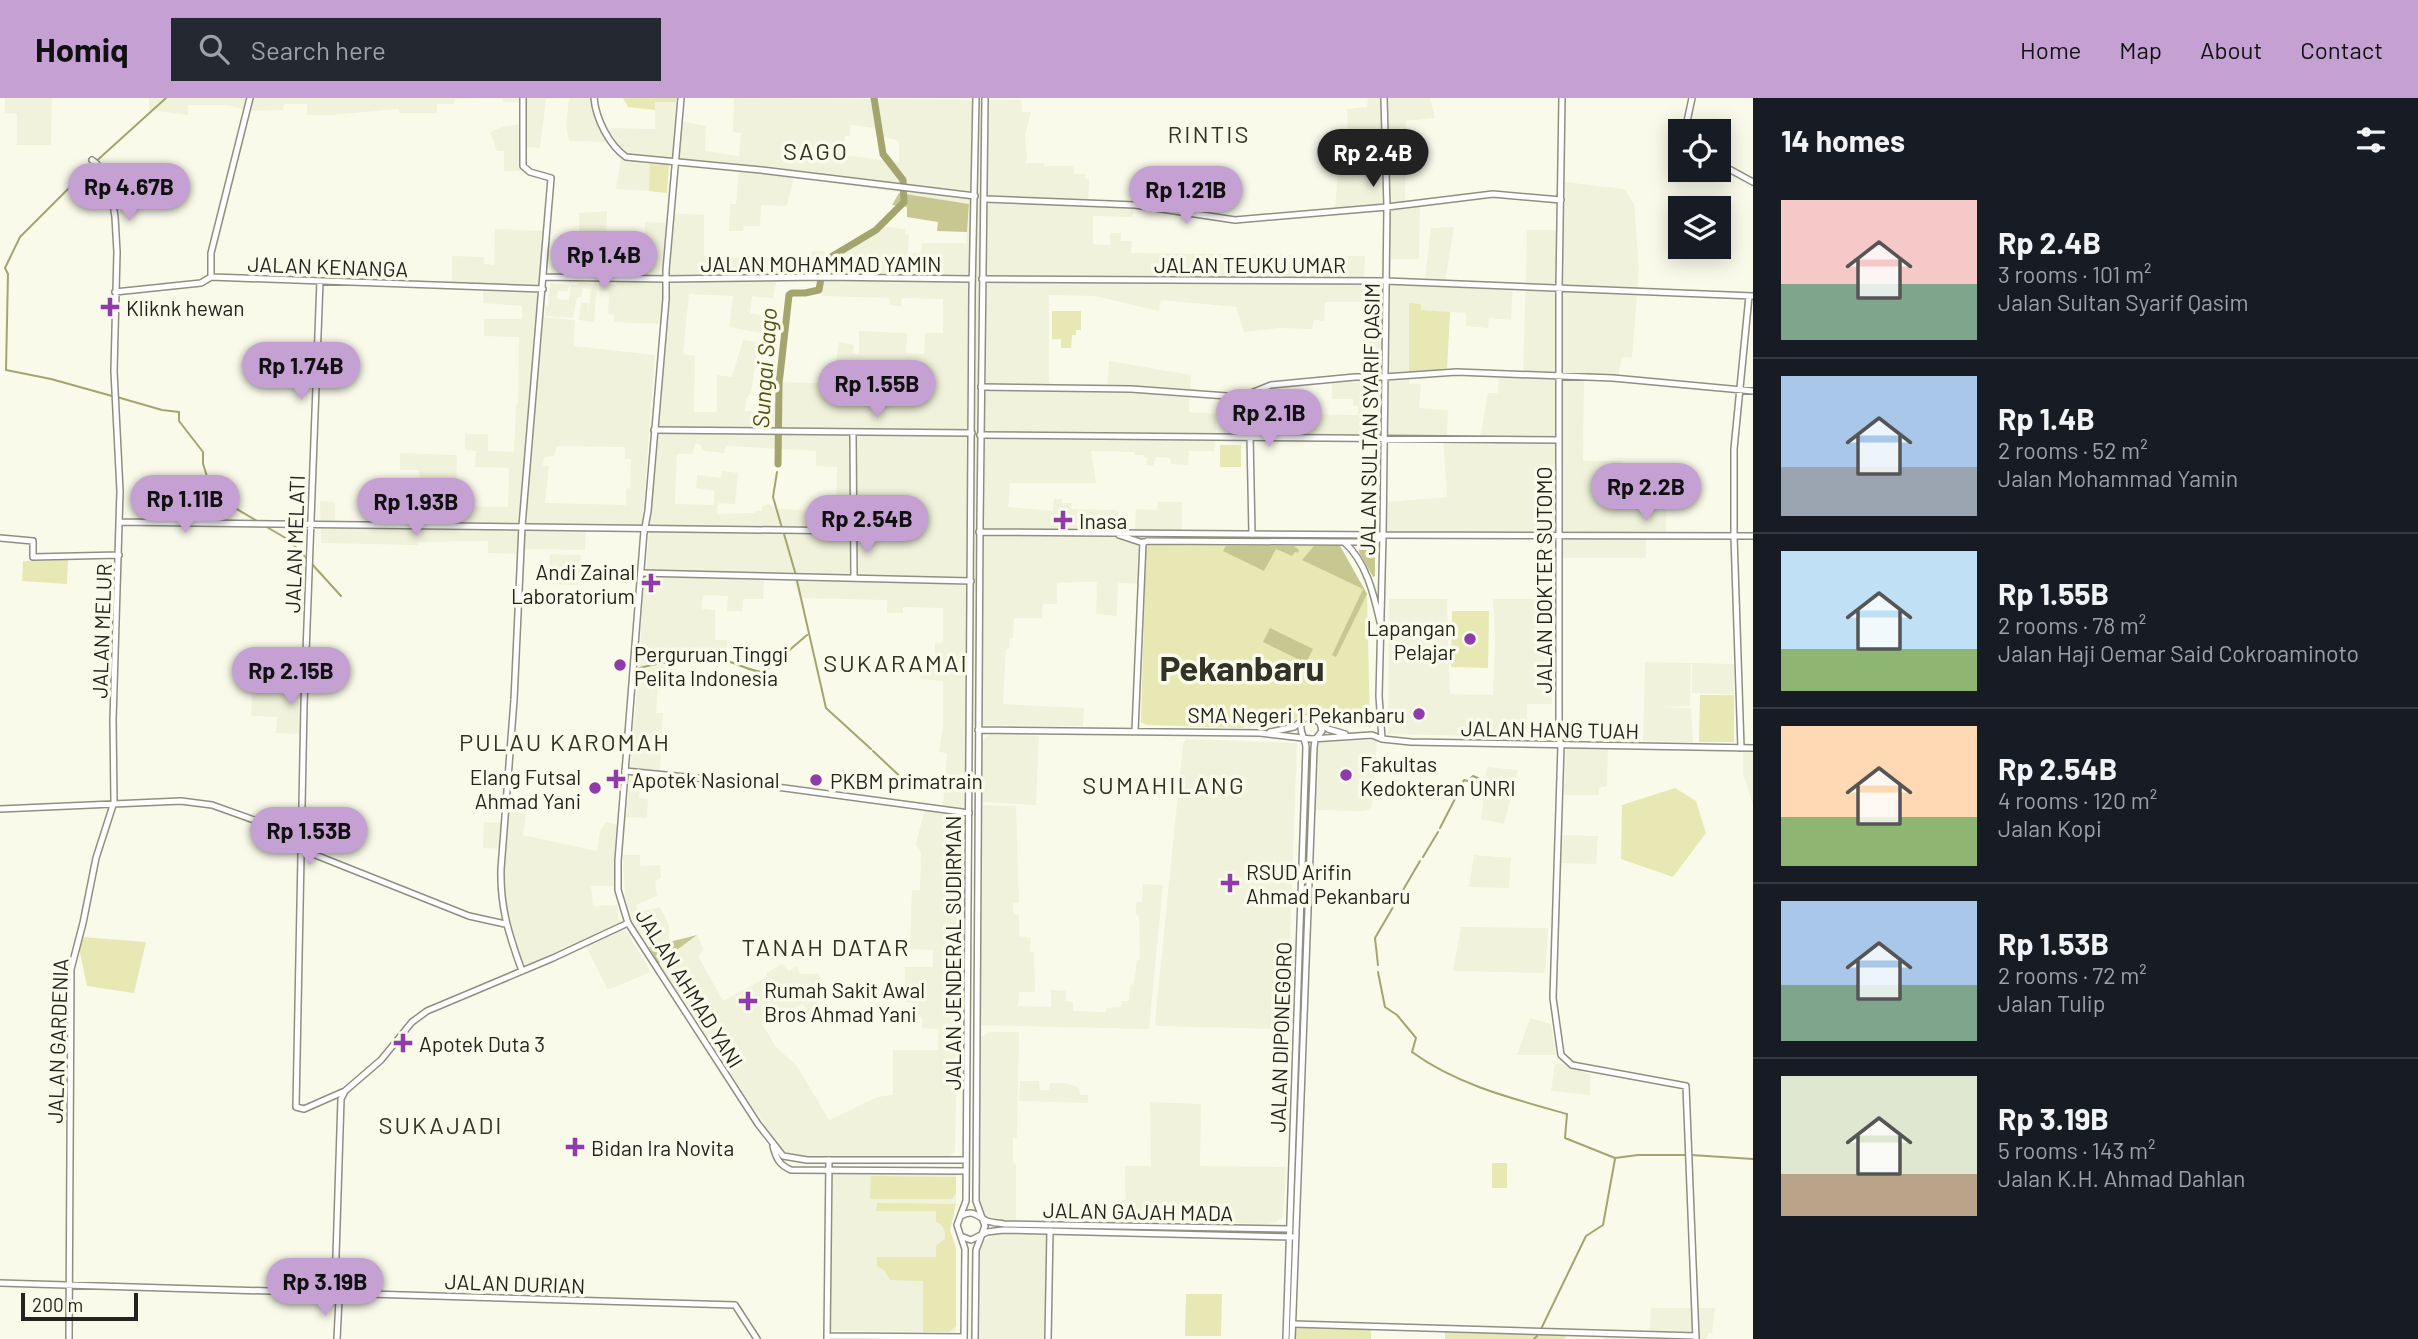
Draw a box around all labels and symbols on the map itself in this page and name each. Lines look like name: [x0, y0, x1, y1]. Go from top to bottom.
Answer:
district label: RINTIS: [1167, 119, 1251, 148]
pin: Rp 2.4B: [1308, 130, 1438, 189]
district label: SAGO: [783, 136, 849, 165]
pin: Rp 4.67B: [57, 164, 201, 223]
pin: Rp 1.21B: [1114, 166, 1258, 226]
pin: Rp 1.4B: [539, 232, 669, 291]
street label: JALAN KENANGA: [247, 251, 409, 281]
street label: JALAN MOHAMMAD YAMIN: [701, 251, 941, 276]
street label: JALAN TEUKU UMAR: [1154, 252, 1346, 277]
street label: JALAN SULTAN SYARIF QASIM: [1354, 283, 1384, 555]
place label: Kliknk hewan: [126, 295, 245, 320]
marker: Kliknk hewan: [100, 297, 120, 317]
water label: Sungai Sago: [746, 307, 782, 429]
pin: Rp 1.74B: [229, 342, 373, 402]
pin: Rp 1.55B: [805, 360, 949, 420]
pin: Rp 2.1B: [1204, 390, 1334, 449]
pin: Rp 2.2B: [1581, 464, 1711, 523]
street label: JALAN DOKTER SUTOMO: [1531, 466, 1556, 694]
street label: JALAN MELATI: [279, 475, 309, 613]
pin: Rp 1.11B: [113, 476, 257, 535]
pin: Rp 1.93B: [344, 478, 488, 538]
pin: Rp 2.54B: [795, 496, 939, 555]
place label: Inasa: [1079, 508, 1127, 533]
marker: Inasa: [1053, 510, 1073, 530]
place label: Andi Zainal Laboratorium: [511, 559, 635, 608]
street label: JALAN MELUR: [86, 563, 116, 699]
marker: Andi Zainal Laboratorium: [641, 573, 661, 593]
place label: Lapangan Pelajar: [1366, 615, 1456, 664]
marker: Lapangan Pelajar: [1462, 631, 1478, 647]
place label: Perguruan Tinggi Pelita Indonesia: [634, 641, 788, 690]
district label: Pekanbaru: [1159, 646, 1325, 688]
pin: Rp 2.15B: [219, 648, 363, 707]
district label: SUKARAMAI: [823, 648, 969, 677]
marker: Perguruan Tinggi Pelita Indonesia: [612, 657, 628, 673]
place label: SMA Negeri 1 Pekanbaru: [1188, 702, 1405, 727]
marker: SMA Negeri 1 Pekanbaru: [1411, 706, 1427, 722]
street label: JALAN HANG TUAH: [1461, 715, 1639, 743]
district label: PULAU KAROMAH: [459, 727, 671, 756]
place label: Fakultas Kedokteran UNRI: [1360, 751, 1516, 800]
place label: Elang Futsal Ahmad Yani: [470, 764, 581, 813]
place label: Apotek Nasional: [632, 767, 779, 792]
marker: Fakultas Kedokteran UNRI: [1338, 767, 1354, 783]
place label: PKBM primatrain: [830, 768, 983, 793]
marker: Apotek Nasional: [606, 769, 626, 789]
district label: SUMAHILANG: [1082, 770, 1246, 799]
marker: PKBM primatrain: [808, 772, 824, 788]
marker: Elang Futsal Ahmad Yani: [587, 780, 603, 796]
pin: Rp 1.53B: [237, 808, 381, 867]
street label: JALAN JENDERAL SUDIRMAN: [940, 816, 965, 1090]
place label: RSUD Arifin Ahmad Pekanbaru: [1246, 859, 1411, 908]
marker: RSUD Arifin Ahmad Pekanbaru: [1220, 873, 1240, 893]
street label: JALAN AHMAD YANI: [631, 904, 749, 1072]
district label: TANAH DATAR: [741, 932, 911, 961]
street label: JALAN DIPONEGORO: [1264, 941, 1296, 1133]
street label: JALAN GARDENIA: [42, 958, 72, 1124]
place label: Rumah Sakit Awal Bros Ahmad Yani: [764, 977, 925, 1026]
marker: Rumah Sakit Awal Bros Ahmad Yani: [738, 991, 758, 1011]
place label: Apotek Duta 3: [419, 1031, 545, 1056]
marker: Apotek Duta 3: [393, 1033, 413, 1053]
district label: SUKAJADI: [378, 1110, 504, 1139]
place label: Bidan Ira Novita: [591, 1135, 734, 1160]
marker: Bidan Ira Novita: [565, 1137, 585, 1157]
street label: JALAN GAJAH MADA: [1043, 1197, 1234, 1225]
pin: Rp 3.19B: [253, 1258, 397, 1318]
street label: JALAN DURIAN: [444, 1268, 586, 1298]
scale bar: [21, 1290, 138, 1322]

